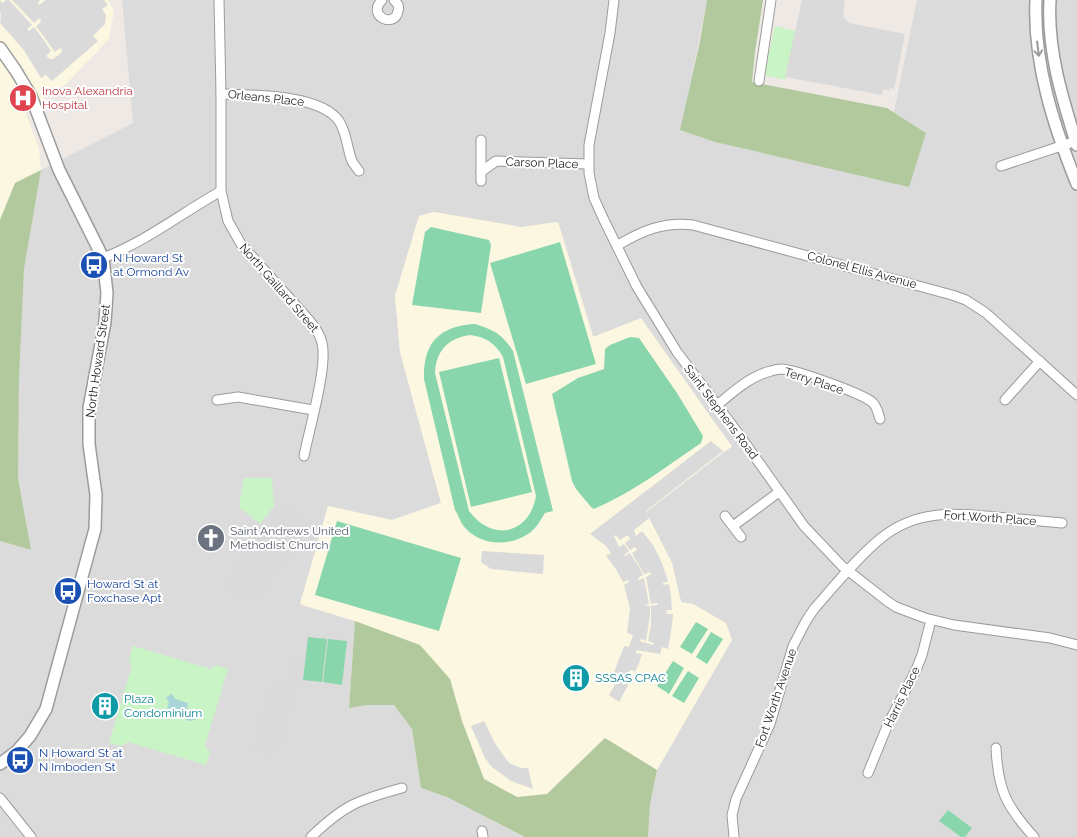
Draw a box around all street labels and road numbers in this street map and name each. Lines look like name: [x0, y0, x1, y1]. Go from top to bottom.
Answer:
street label: Orleans Place: [227, 87, 305, 109]
street label: Carson Place: [505, 155, 579, 171]
street label: North Gaillard Street: [237, 241, 321, 335]
street label: Colonel Ellis Avenue: [806, 249, 918, 291]
street label: North Howard Street: [83, 303, 113, 419]
street label: Saint Stephens Road: [681, 362, 761, 462]
street label: Terry Place: [783, 365, 845, 397]
street label: Fort Worth Place: [943, 508, 1037, 528]
street label: Fort Worth Avenue: [753, 647, 799, 749]
street label: Harris Place: [881, 664, 923, 730]

